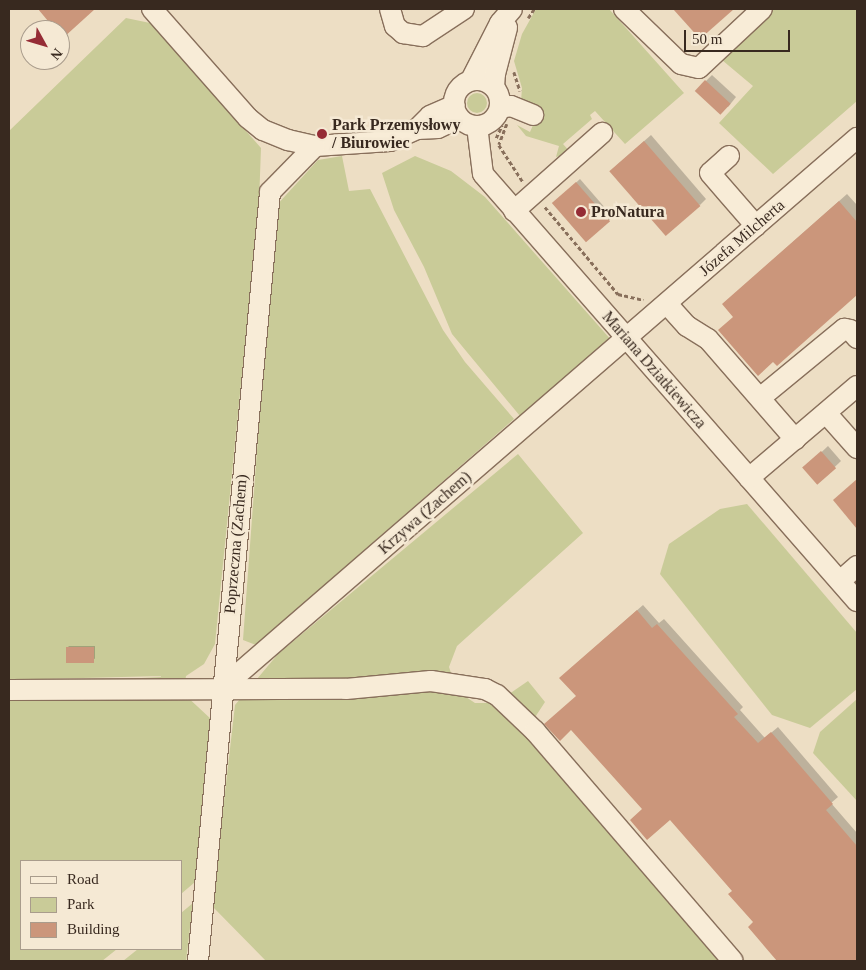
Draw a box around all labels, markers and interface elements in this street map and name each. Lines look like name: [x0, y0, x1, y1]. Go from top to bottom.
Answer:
north arrow: [20, 20, 70, 70]
scale bar: [686, 20, 792, 52]
text: 50 m: [692, 31, 722, 47]
text: N: [47, 45, 65, 63]
place label: Park Przemysłowy / Biurowiec: [332, 115, 460, 153]
marker: Park Przemysłowy / Biurowiec: [316, 128, 328, 140]
street label: Józefa Milcherta: [695, 196, 789, 280]
place label: ProNatura: [591, 202, 664, 222]
marker: ProNatura: [575, 206, 587, 218]
street label: Mariana Dziatkiewicza: [598, 308, 710, 432]
street label: Krzywa (Zachem): [375, 467, 475, 559]
street label: Poprzeczna (Zachem): [220, 473, 252, 615]
legend: [20, 860, 182, 950]
text: Road: [67, 871, 99, 887]
text: Park: [67, 896, 95, 912]
text: Building: [67, 921, 120, 937]

